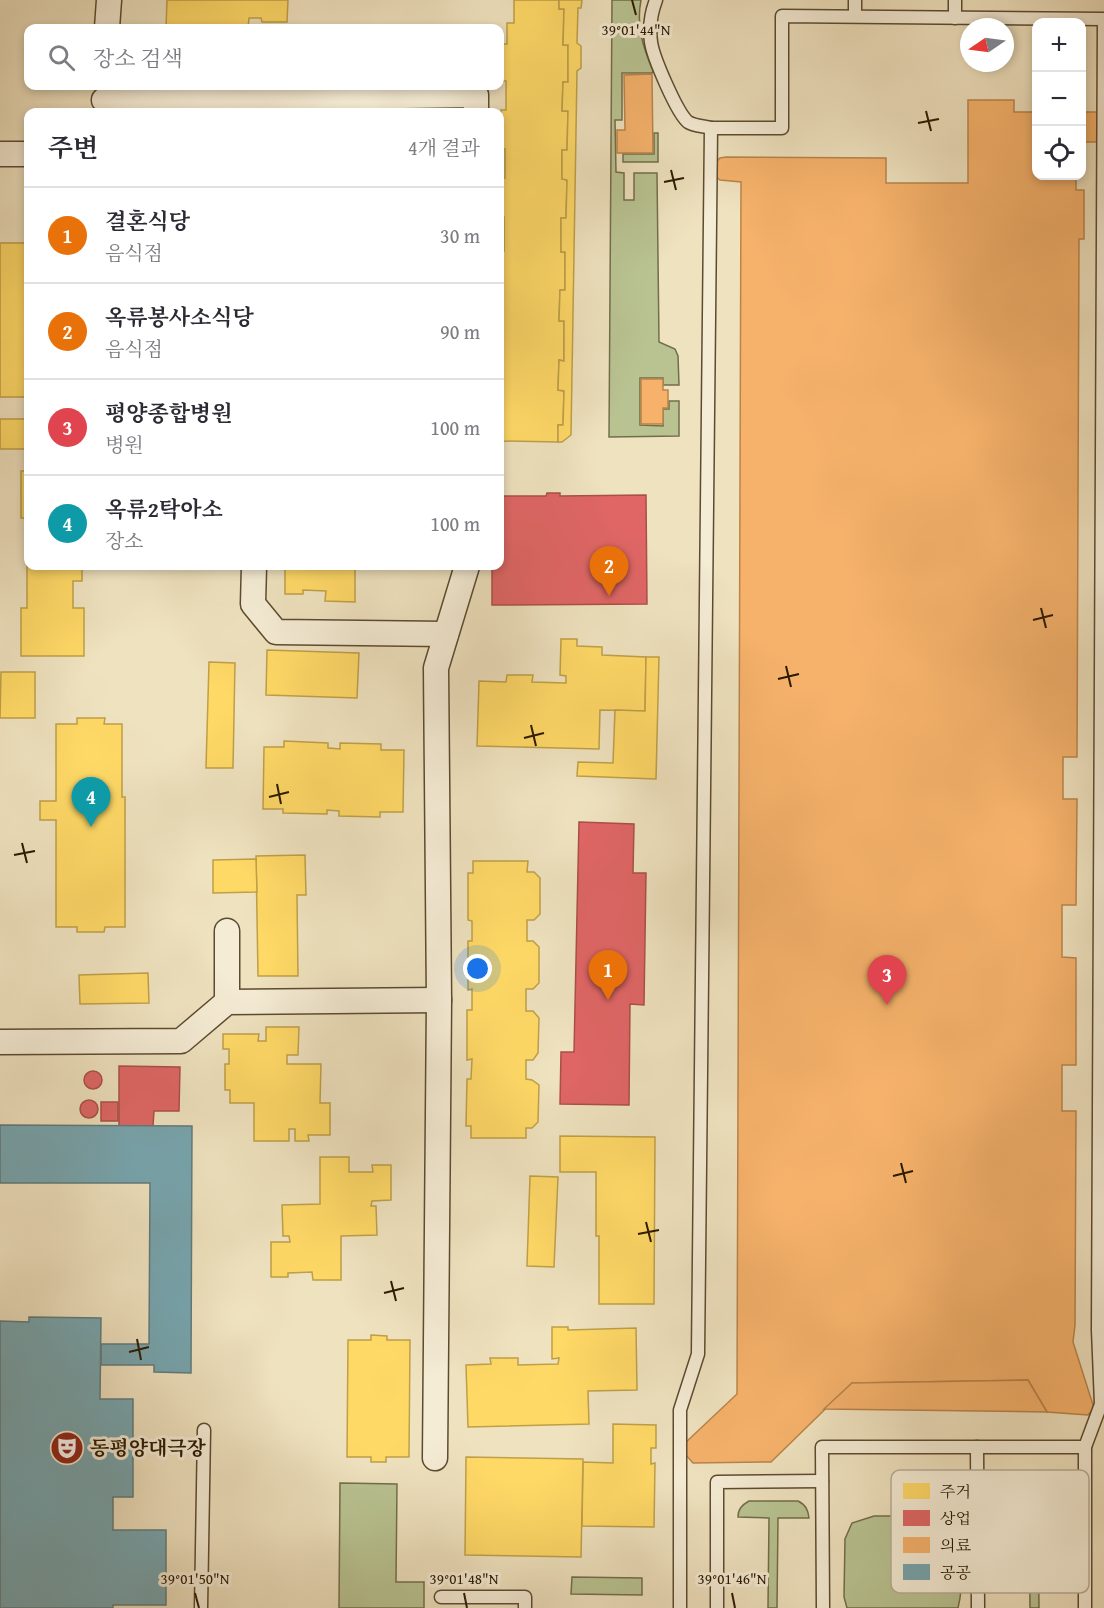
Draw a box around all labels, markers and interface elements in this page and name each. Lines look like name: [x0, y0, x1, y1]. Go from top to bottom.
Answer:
north arrow: [960, 18, 1014, 72]
map controls: [1032, 18, 1086, 180]
button: +: [1032, 18, 1086, 72]
text: 39°01'44"N: [602, 19, 671, 40]
search box: [24, 24, 504, 90]
icon: search: [45, 41, 78, 74]
text: 장소 검색: [93, 42, 183, 74]
button: −: [1032, 72, 1086, 126]
button: locate: [1032, 126, 1086, 180]
text: 주변: [48, 128, 98, 167]
text: 4개 결과: [408, 133, 480, 162]
text: 결혼식당: [105, 205, 190, 237]
text: 1: [62, 221, 73, 250]
text: 30 m: [440, 221, 480, 250]
text: 음식점: [105, 238, 163, 267]
text: 옥류봉사소식당: [105, 301, 254, 333]
text: 2: [62, 317, 73, 346]
text: 90 m: [440, 317, 480, 346]
text: 음식점: [105, 334, 163, 363]
text: 평양종합병원: [105, 397, 233, 429]
text: 3: [62, 413, 73, 442]
text: 100 m: [430, 413, 480, 442]
text: 병원: [105, 430, 144, 459]
text: 옥류2탁아소: [105, 493, 223, 525]
text: 4: [62, 509, 73, 538]
text: 100 m: [430, 509, 480, 538]
text: 장소: [105, 526, 144, 555]
pin: 2: [590, 546, 628, 596]
pin: 4: [72, 778, 110, 827]
pin: 1: [588, 950, 628, 1000]
your location: [463, 954, 492, 983]
pin: 3: [868, 956, 906, 1005]
theatre icon: 동평양대극장: [49, 1430, 85, 1466]
place label: 동평양대극장: [90, 1433, 207, 1462]
legend: [891, 1470, 1089, 1593]
text: 주거: [940, 1479, 971, 1503]
text: 상업: [940, 1506, 971, 1530]
text: 의료: [940, 1533, 971, 1557]
text: 공공: [940, 1560, 971, 1584]
text: 39°01'50"N: [161, 1568, 230, 1589]
text: 39°01'48"N: [430, 1568, 499, 1589]
text: 39°01'46"N: [698, 1568, 767, 1589]

